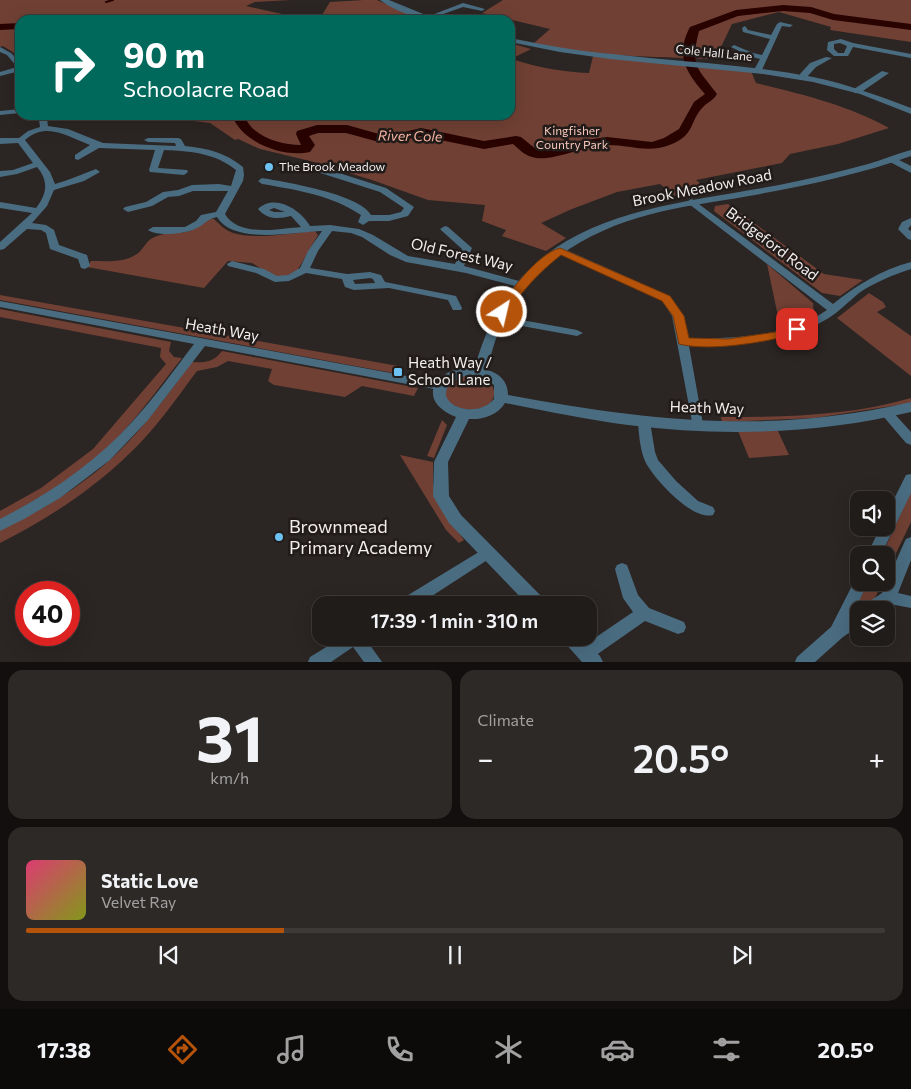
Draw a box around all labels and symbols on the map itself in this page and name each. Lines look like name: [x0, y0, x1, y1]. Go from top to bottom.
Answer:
street label: Cole Hall Lane: [675, 41, 753, 63]
park label: Kingfisher Country Park: [536, 123, 609, 151]
water label: River Cole: [378, 126, 443, 145]
place label: The Brook Meadow: [279, 159, 386, 173]
marker: The Brook Meadow: [263, 161, 275, 173]
street label: Brook Meadow Road: [631, 165, 773, 209]
street label: Bridgeford Road: [723, 203, 822, 284]
street label: Old Forest Way: [409, 234, 515, 275]
position arrow: [475, 285, 527, 337]
pin: [776, 308, 818, 350]
street label: Heath Way: [184, 314, 261, 344]
place label: Heath Way / School Lane: [408, 353, 492, 388]
marker: Heath Way / School Lane: [392, 366, 404, 378]
street label: Heath Way: [669, 397, 745, 417]
place label: Brownmead Primary Academy: [289, 515, 432, 558]
marker: Brownmead Primary Academy: [273, 531, 285, 543]
speed limit sign: 40: [15, 581, 80, 646]

